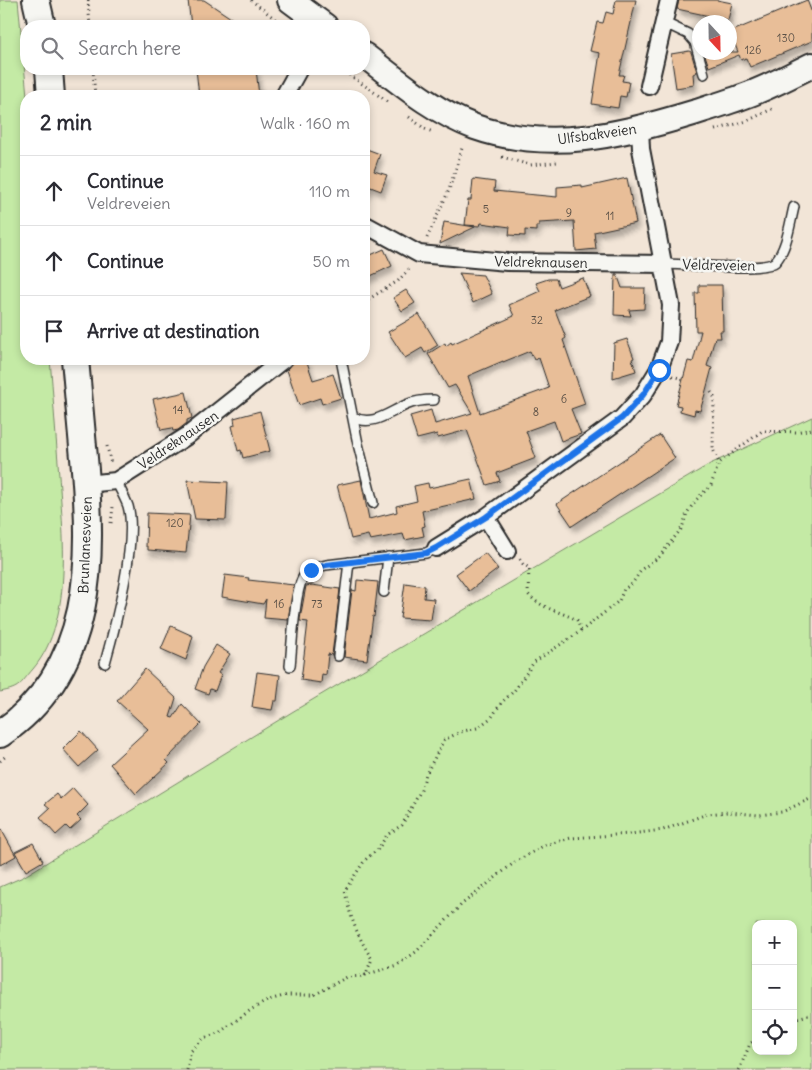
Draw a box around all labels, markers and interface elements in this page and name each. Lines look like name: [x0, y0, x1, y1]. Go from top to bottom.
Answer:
north arrow: [692, 15, 737, 60]
search box: [20, 20, 370, 75]
house number: 130: [777, 31, 795, 45]
icon: search: [38, 34, 66, 62]
text: Search here: [78, 36, 181, 60]
house number: 126: [745, 43, 761, 57]
text: 2 min: [40, 109, 92, 136]
text: Walk · 160 m: [260, 113, 350, 133]
street label: Ulfsbakveien: [556, 120, 638, 148]
text: Continue: [87, 169, 164, 193]
icon: ahead: [40, 177, 68, 205]
text: 110 m: [309, 181, 350, 201]
text: Veldreveien: [87, 193, 171, 213]
house number: 5: [483, 202, 489, 216]
house number: 9: [566, 206, 572, 220]
house number: 11: [606, 209, 614, 223]
icon: ahead: [40, 247, 68, 275]
text: Continue: [87, 249, 164, 273]
text: 50 m: [312, 251, 350, 271]
street label: Veldreknausen: [494, 252, 588, 272]
street label: Veldreveien: [682, 255, 756, 275]
house number: 32: [531, 313, 543, 327]
icon: arrive: [40, 317, 68, 345]
text: Arrive at destination: [87, 319, 260, 343]
route start: [648, 359, 671, 382]
house number: 6: [561, 392, 567, 406]
house number: 14: [173, 403, 183, 417]
house number: 8: [533, 405, 539, 419]
street label: Veldreknausen: [134, 406, 222, 474]
street label: Brunlanesveien: [74, 496, 96, 594]
house number: 120: [166, 516, 184, 530]
route end: [300, 559, 323, 582]
house number: 16: [274, 597, 284, 611]
house number: 73: [311, 597, 323, 611]
map controls: [752, 920, 797, 1055]
button: +: [752, 920, 797, 965]
button: −: [752, 965, 797, 1010]
button: locate: [752, 1010, 797, 1055]

